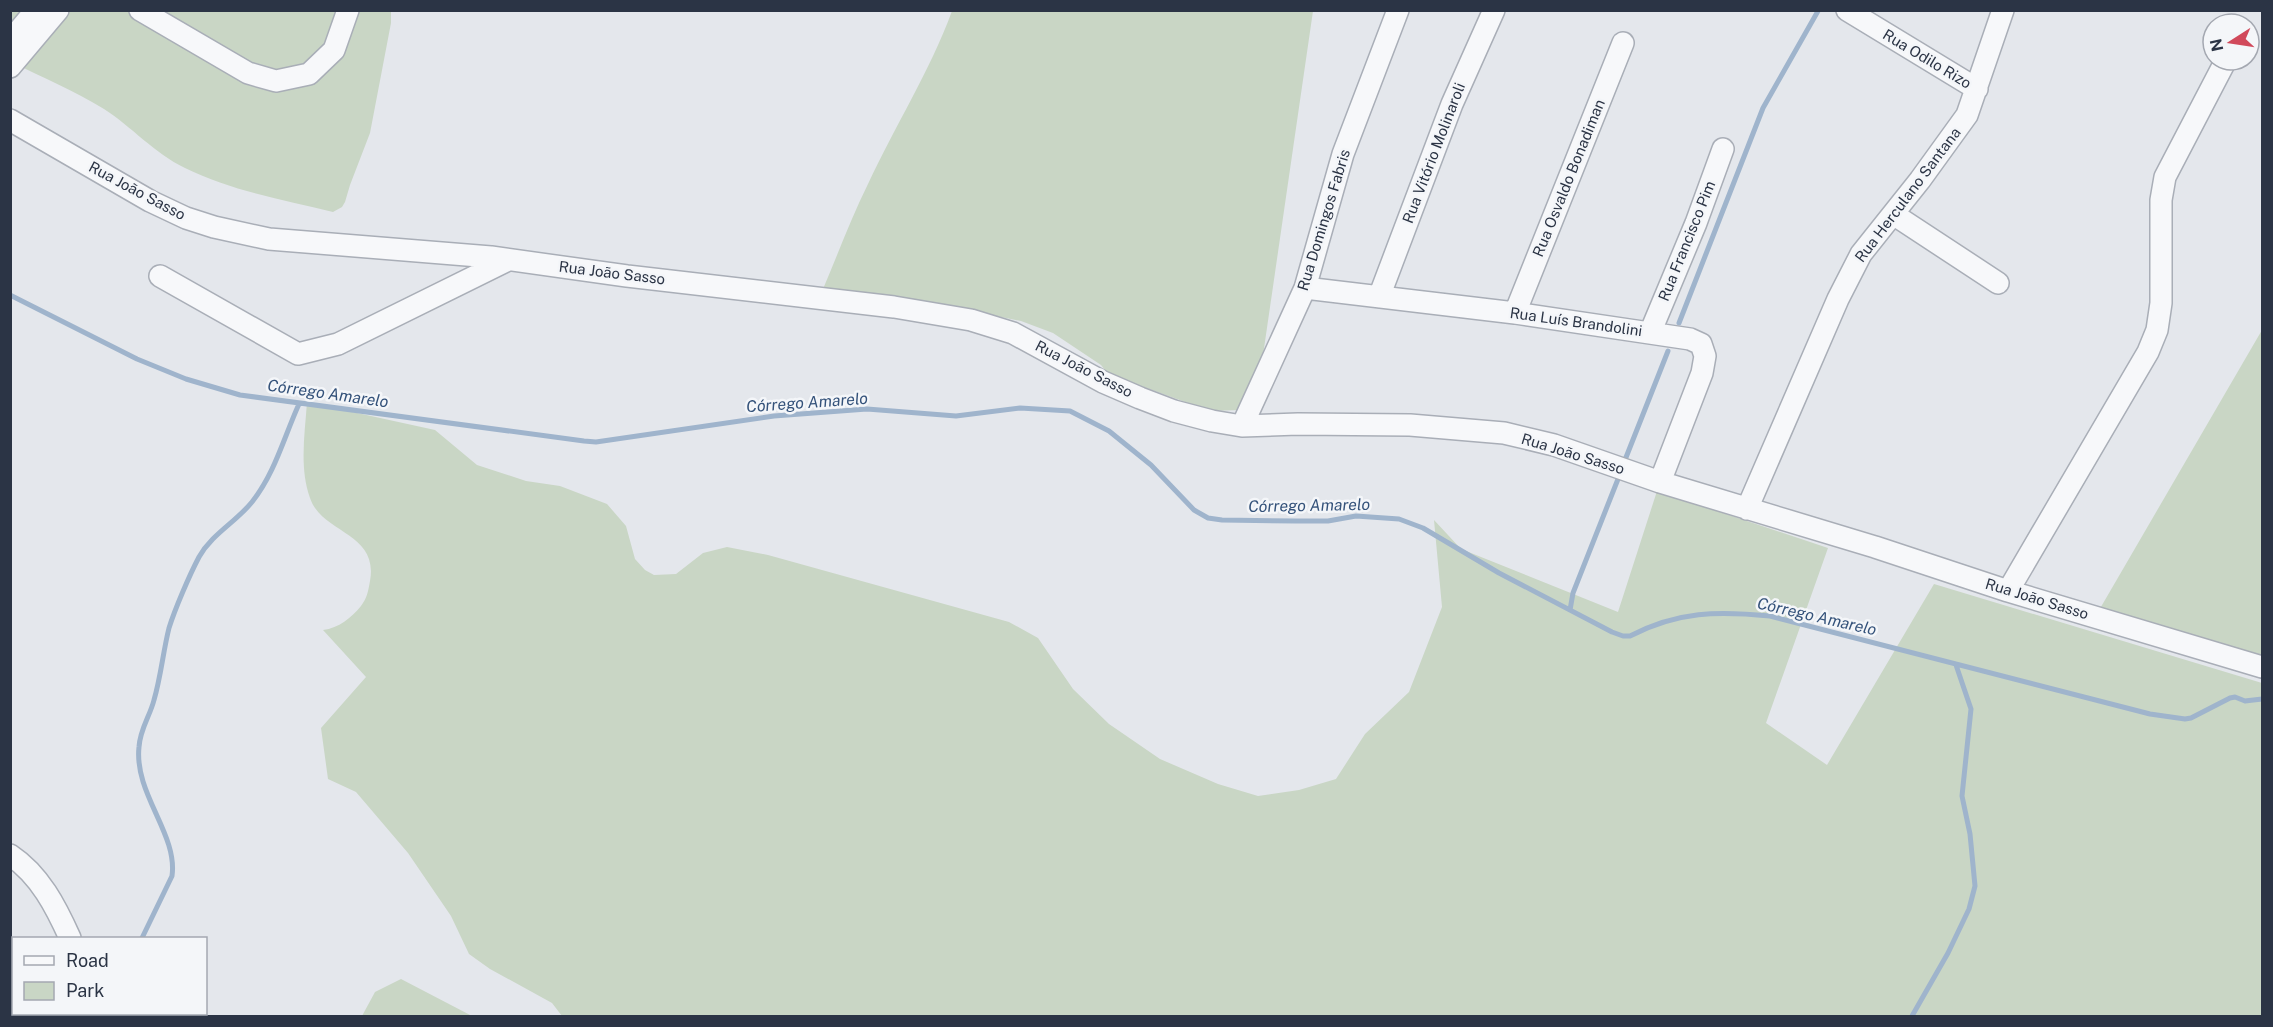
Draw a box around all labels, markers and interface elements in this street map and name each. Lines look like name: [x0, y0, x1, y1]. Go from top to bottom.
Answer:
north arrow: [2201, 12, 2261, 72]
street label: Rua Odilo Rizo: [1880, 26, 1975, 92]
text: N: [2206, 37, 2227, 53]
street label: Rua Vitório Molinaroli: [1399, 80, 1468, 225]
street label: Rua Osvaldo Bonadiman: [1529, 97, 1608, 259]
street label: Rua Herculano Santana: [1851, 124, 1964, 265]
street label: Rua Domingos Fabris: [1294, 147, 1353, 293]
street label: Rua João Sasso: [86, 158, 188, 223]
street label: Rua Francisco Pim: [1655, 178, 1718, 303]
street label: Rua João Sasso: [558, 258, 666, 287]
street label: Rua Luís Brandolini: [1509, 304, 1643, 339]
street label: Rua João Sasso: [1033, 337, 1136, 400]
water label: Córrego Amarelo: [266, 376, 390, 411]
water label: Córrego Amarelo: [746, 389, 869, 416]
street label: Rua João Sasso: [1519, 430, 1627, 477]
water label: Córrego Amarelo: [1248, 495, 1370, 516]
street label: Rua João Sasso: [1983, 575, 2091, 622]
water label: Córrego Amarelo: [1755, 594, 1879, 640]
legend: [12, 937, 207, 1015]
text: Road: [66, 950, 109, 971]
text: Park: [66, 980, 104, 1001]

